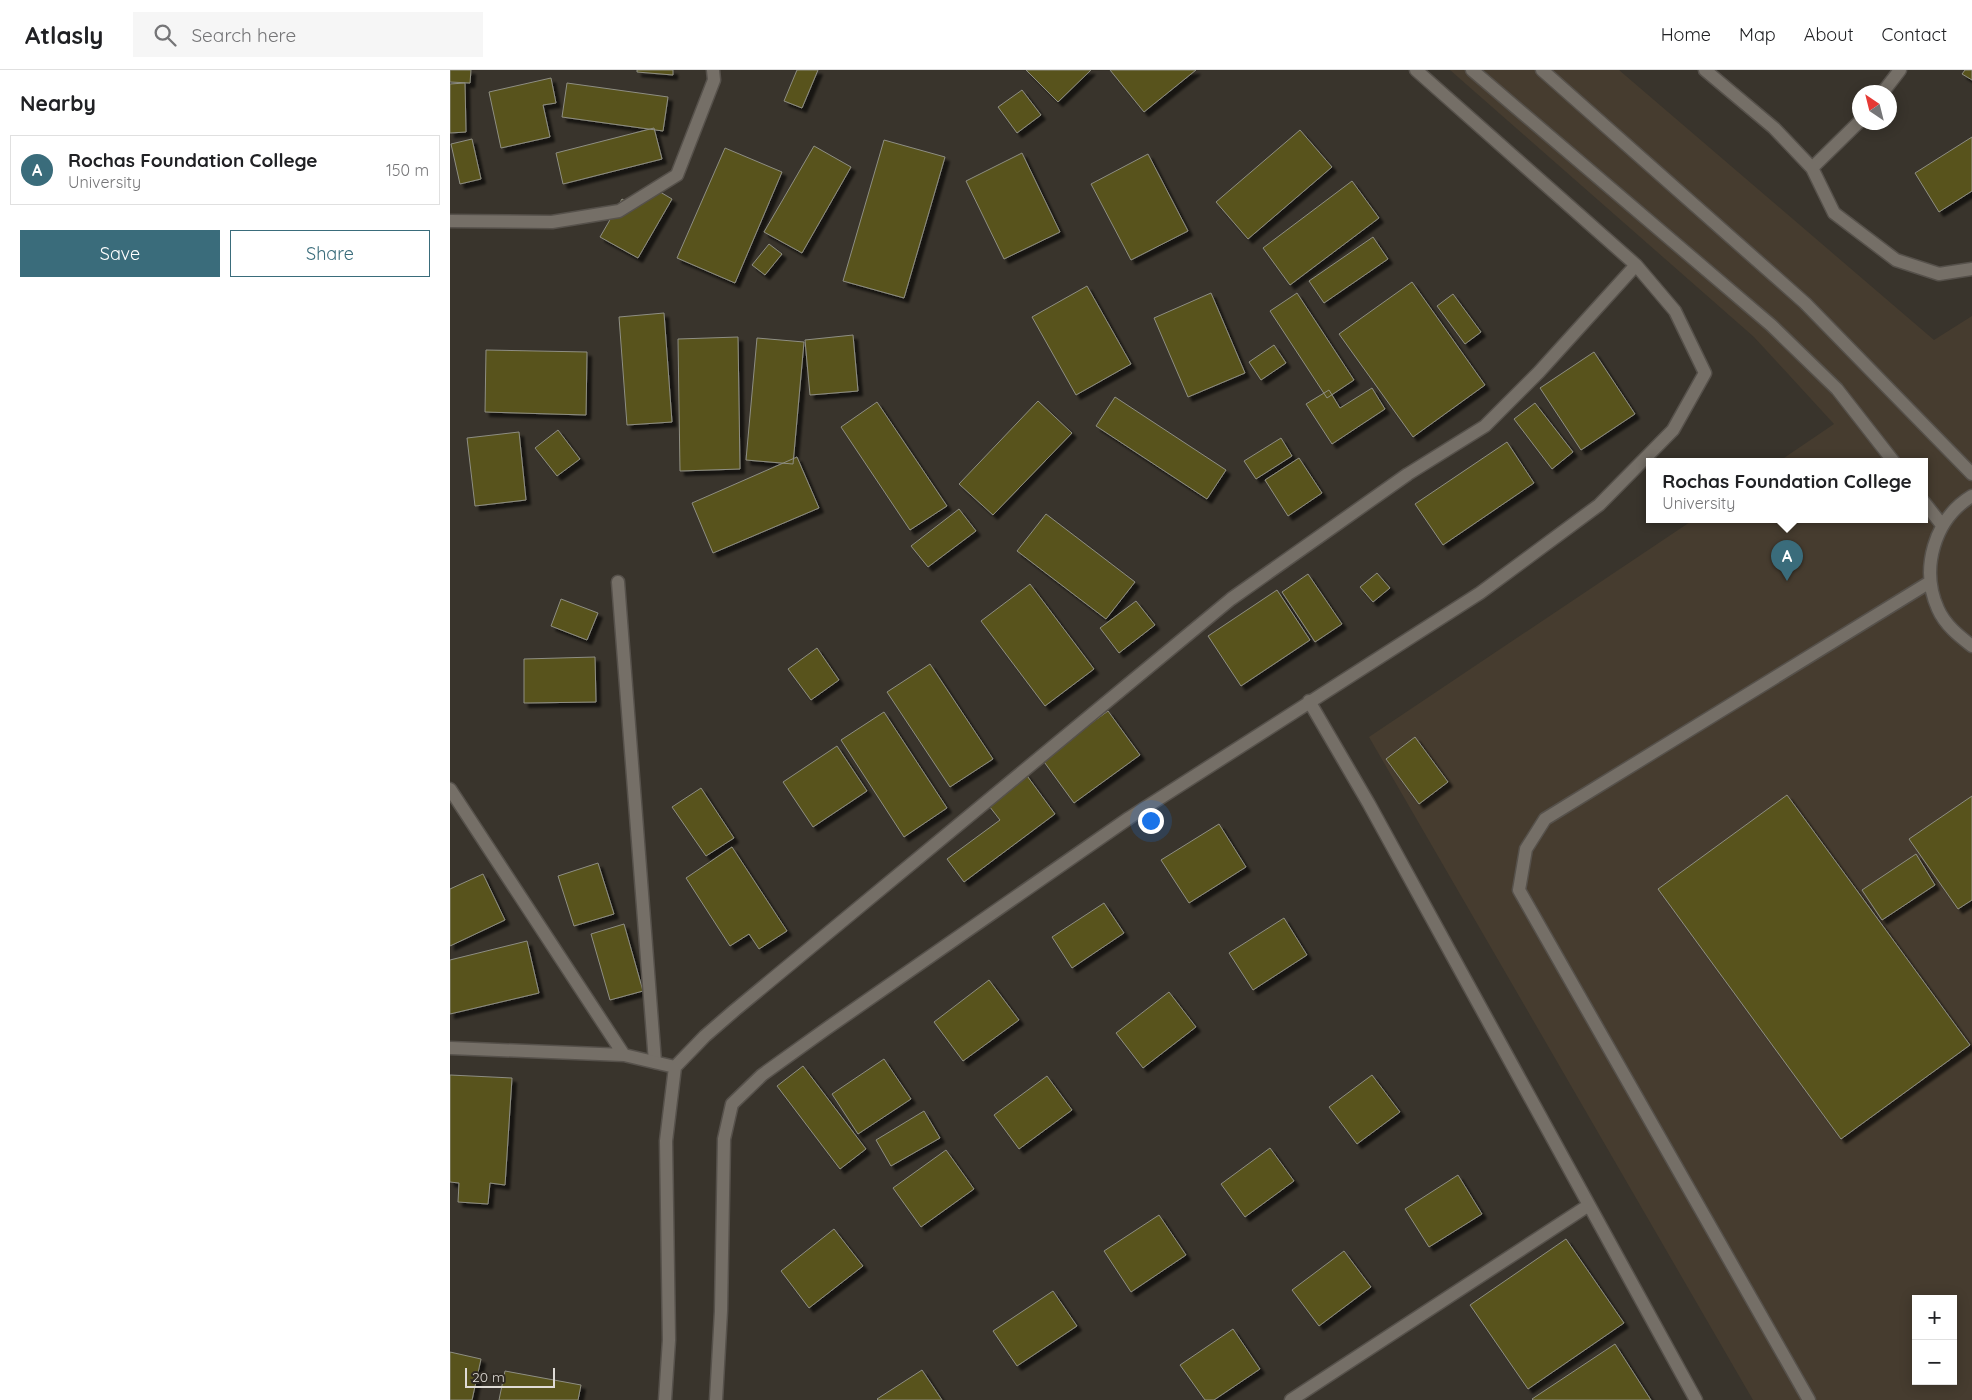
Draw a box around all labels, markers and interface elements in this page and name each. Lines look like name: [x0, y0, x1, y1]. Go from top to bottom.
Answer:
search box: [133, 12, 483, 57]
text: Atlasly: [25, 20, 103, 50]
icon: search: [151, 21, 179, 49]
text: Search here: [191, 23, 296, 47]
text: Home: [1661, 23, 1711, 46]
text: Map: [1739, 23, 1776, 46]
text: About: [1804, 23, 1854, 46]
text: Contact: [1882, 23, 1947, 46]
north arrow: [1852, 85, 1897, 130]
text: Nearby: [20, 90, 96, 116]
text: Rochas Foundation College: [68, 148, 318, 172]
text: A: [32, 160, 42, 180]
text: 150 m: [386, 160, 429, 180]
text: University: [68, 172, 141, 192]
button: Save: [20, 230, 220, 277]
button: Share: [230, 230, 430, 277]
popup: [1646, 458, 1928, 523]
text: Rochas Foundation College: [1662, 469, 1912, 493]
text: University: [1662, 493, 1735, 513]
pin: A: [1771, 540, 1803, 581]
your location: [1138, 808, 1164, 834]
map controls: [1912, 1295, 1957, 1385]
button: +: [1912, 1295, 1957, 1340]
button: −: [1912, 1340, 1957, 1385]
scale bar: [465, 1365, 555, 1388]
text: 20 m: [472, 1368, 505, 1386]

